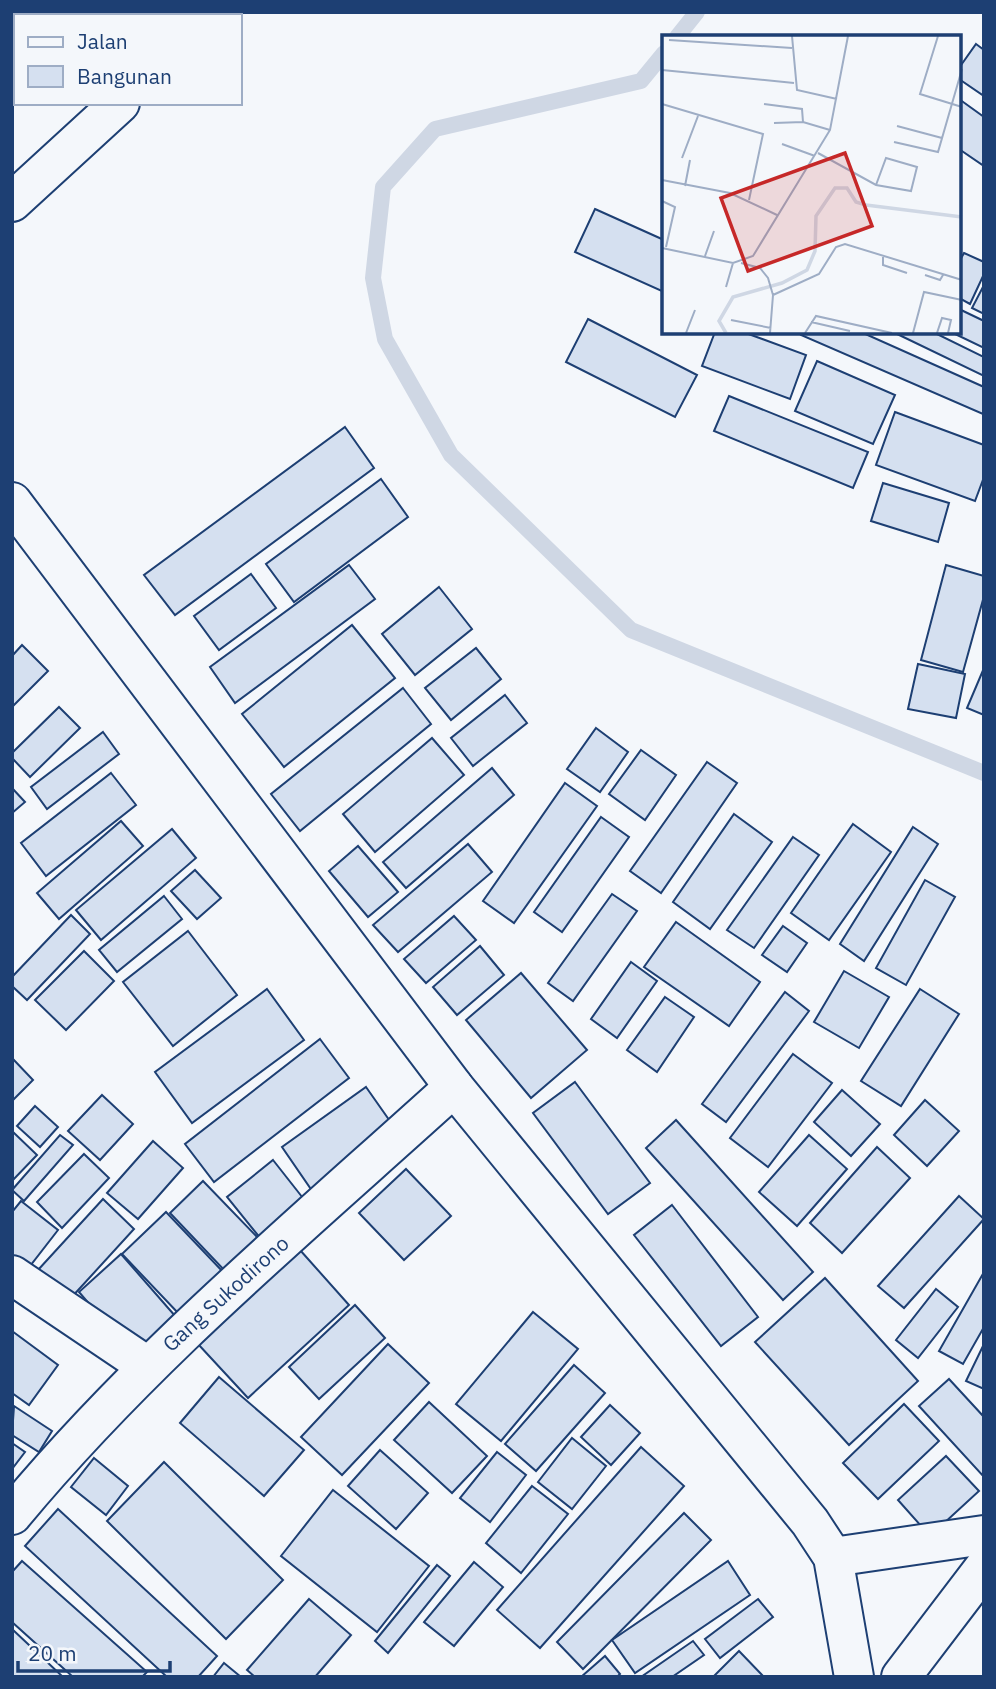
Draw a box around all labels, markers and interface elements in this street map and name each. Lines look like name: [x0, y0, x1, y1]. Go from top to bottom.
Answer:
legend: [14, 14, 242, 105]
text: Jalan: [77, 27, 128, 55]
inset map: [662, 35, 961, 334]
text: Bangunan: [77, 62, 172, 90]
street label: Gang Sukodirono: [156, 1229, 294, 1357]
scale bar: [18, 1630, 170, 1674]
text: 20 m: [28, 1639, 77, 1667]

